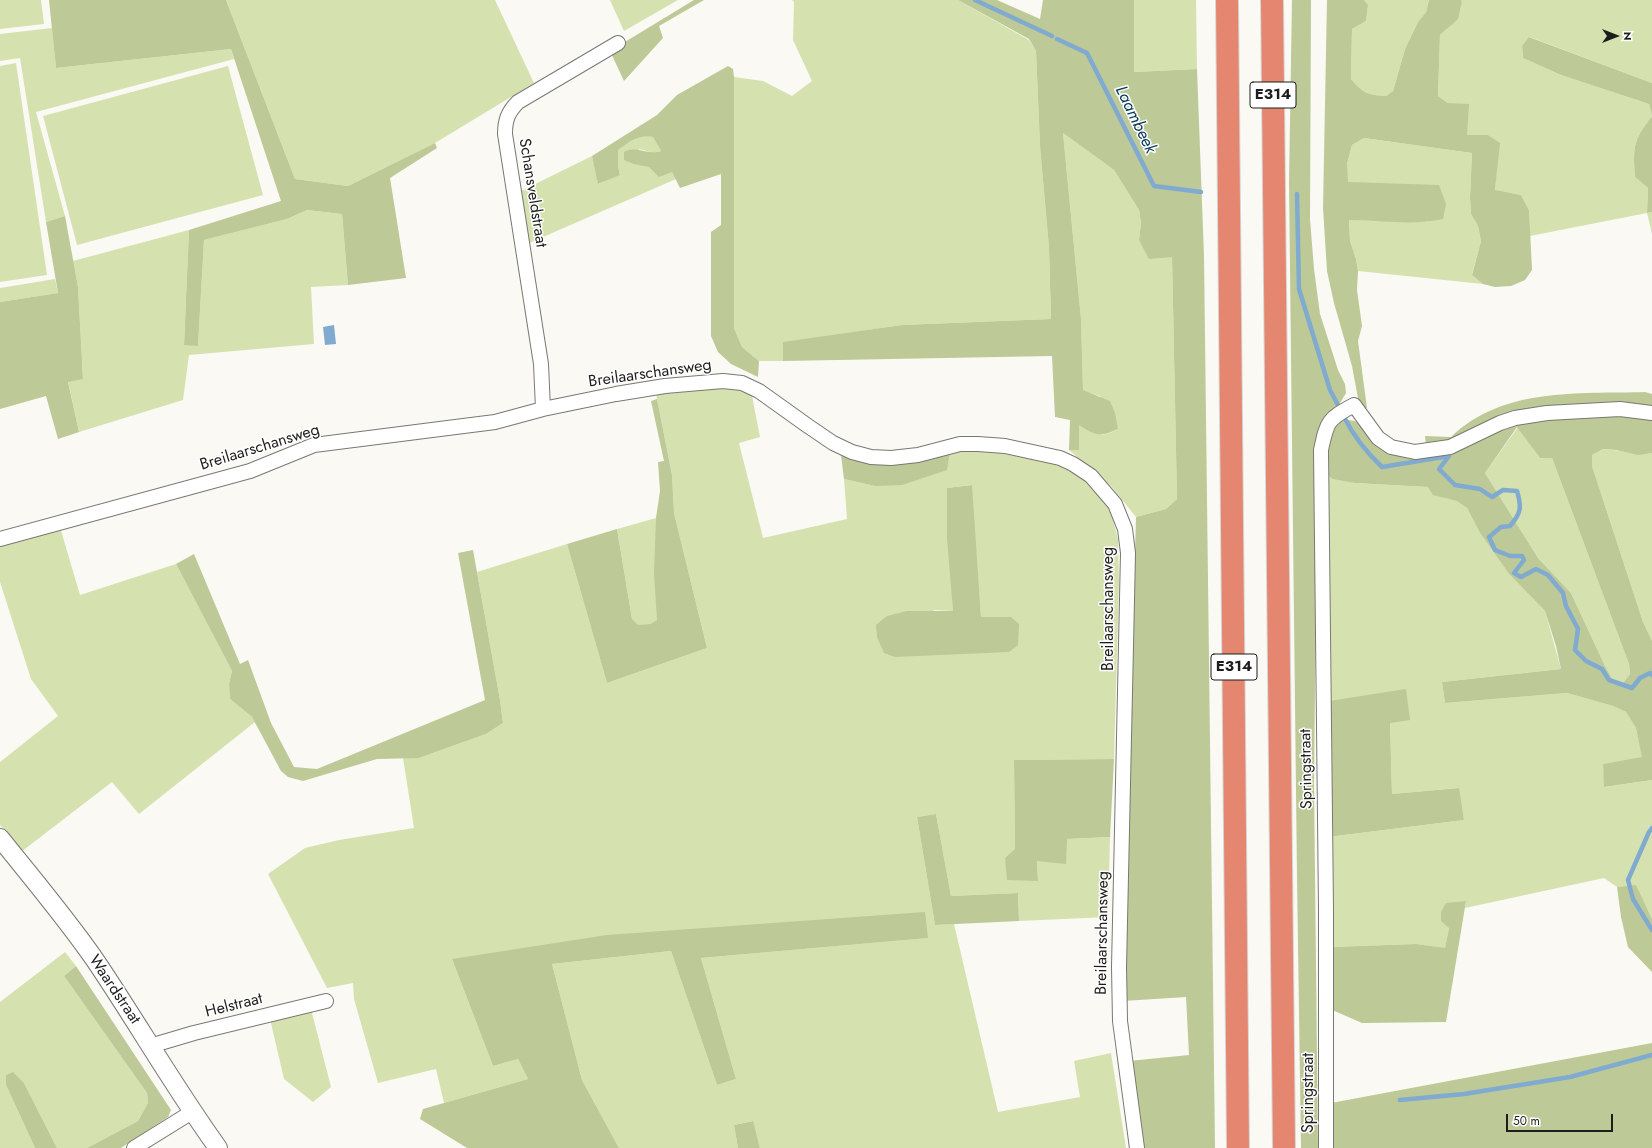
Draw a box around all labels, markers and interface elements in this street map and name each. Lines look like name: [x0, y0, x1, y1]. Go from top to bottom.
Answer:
north arrow: [1596, 16, 1636, 56]
text: N: [1620, 32, 1636, 40]
road number: E314: [1250, 82, 1296, 108]
water label: Laambeek: [1110, 83, 1160, 157]
street label: Schansveldstraat: [514, 137, 550, 249]
street label: Breilaarschansweg: [587, 356, 713, 392]
street label: Breilaarschansweg: [198, 421, 322, 475]
street label: Breilaarschansweg: [1099, 547, 1119, 671]
road number: E314: [1211, 654, 1257, 680]
street label: Springstraat: [1297, 729, 1317, 809]
street label: Breilaarschansweg: [1092, 871, 1114, 995]
street label: Waardstraat: [84, 952, 144, 1028]
street label: Helstraat: [203, 990, 265, 1022]
street label: Springstraat: [1299, 1053, 1319, 1133]
scale bar: [1508, 1106, 1615, 1132]
text: 50 m: [1513, 1112, 1540, 1130]

